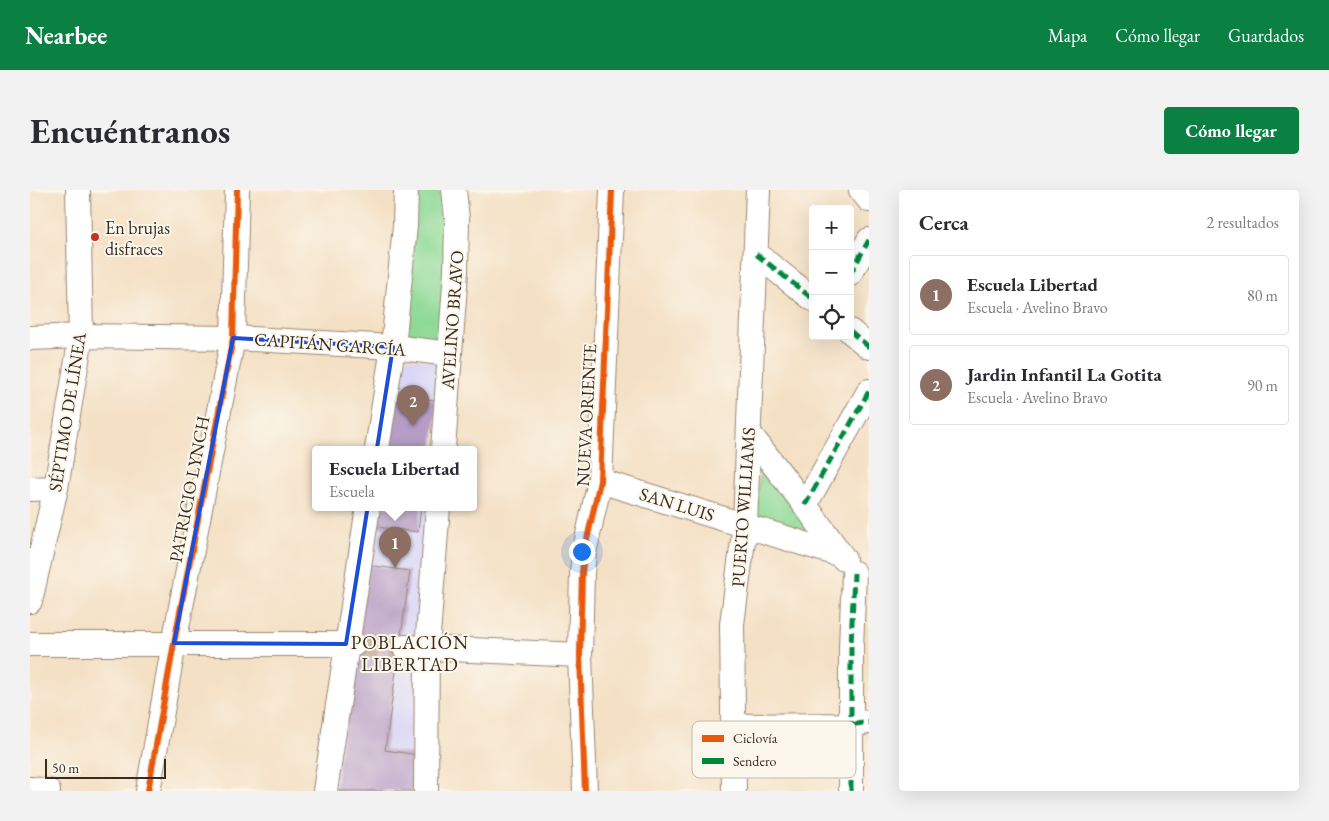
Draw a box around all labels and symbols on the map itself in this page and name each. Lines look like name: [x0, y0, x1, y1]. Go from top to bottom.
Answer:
place label: En brujas disfraces: [105, 216, 170, 260]
marker: En brujas disfraces: [89, 231, 101, 243]
street label: AVELINO BRAVO: [436, 250, 468, 391]
street label: CAPITÁN GARCÍA: [253, 327, 407, 361]
street label: SÉPTIMO DE LÍNEA: [43, 330, 91, 493]
street label: NUEVA ORIENTE: [571, 343, 601, 487]
pin: 2: [397, 385, 429, 426]
street label: PATRICIO LYNCH: [164, 414, 214, 564]
street label: PUERTO WILLIAMS: [726, 426, 760, 588]
street label: SAN LUIS: [637, 482, 717, 526]
pin: 1: [379, 527, 411, 568]
your location: [569, 539, 595, 565]
district label: POBLACIÓN LIBERTAD: [351, 630, 469, 677]
legend: [692, 721, 856, 778]
text: Ciclovía: [733, 729, 778, 747]
text: Sendero: [733, 752, 777, 770]
scale bar: [45, 756, 166, 779]

